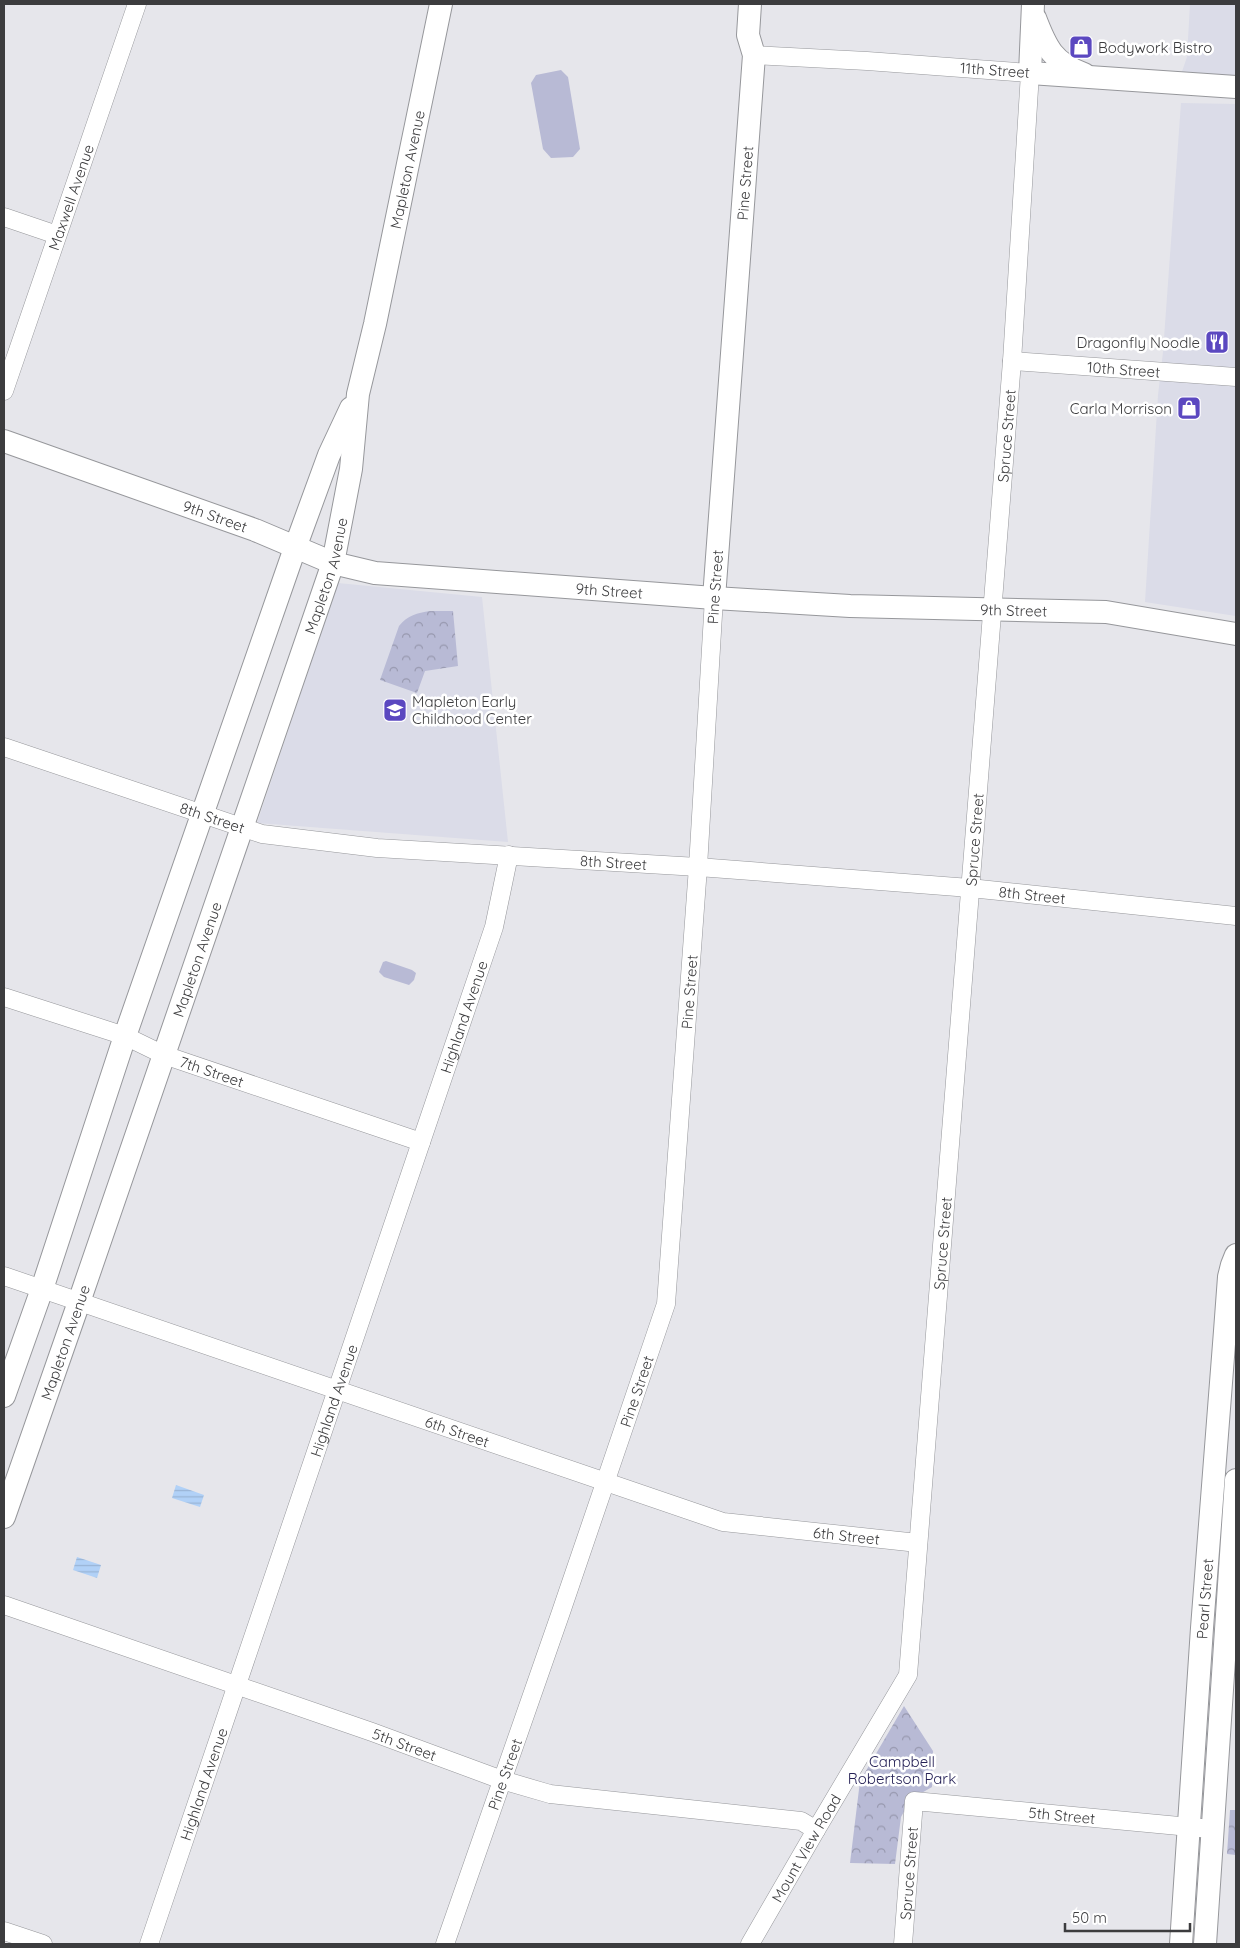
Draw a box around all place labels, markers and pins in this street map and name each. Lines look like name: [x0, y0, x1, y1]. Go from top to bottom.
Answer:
shop icon: Bodywork Bistro: [1068, 34, 1094, 60]
place label: Bodywork Bistro: [1098, 38, 1212, 57]
restaurant icon: Dragonfly Noodle: [1204, 329, 1230, 355]
place label: Dragonfly Noodle: [1076, 333, 1200, 352]
shop icon: Carla Morrison: [1176, 395, 1202, 421]
place label: Carla Morrison: [1070, 399, 1172, 418]
place label: Mapleton Early Childhood Center: [412, 692, 532, 728]
school or university icon: Mapleton Early Childhood Center: [382, 697, 408, 723]

